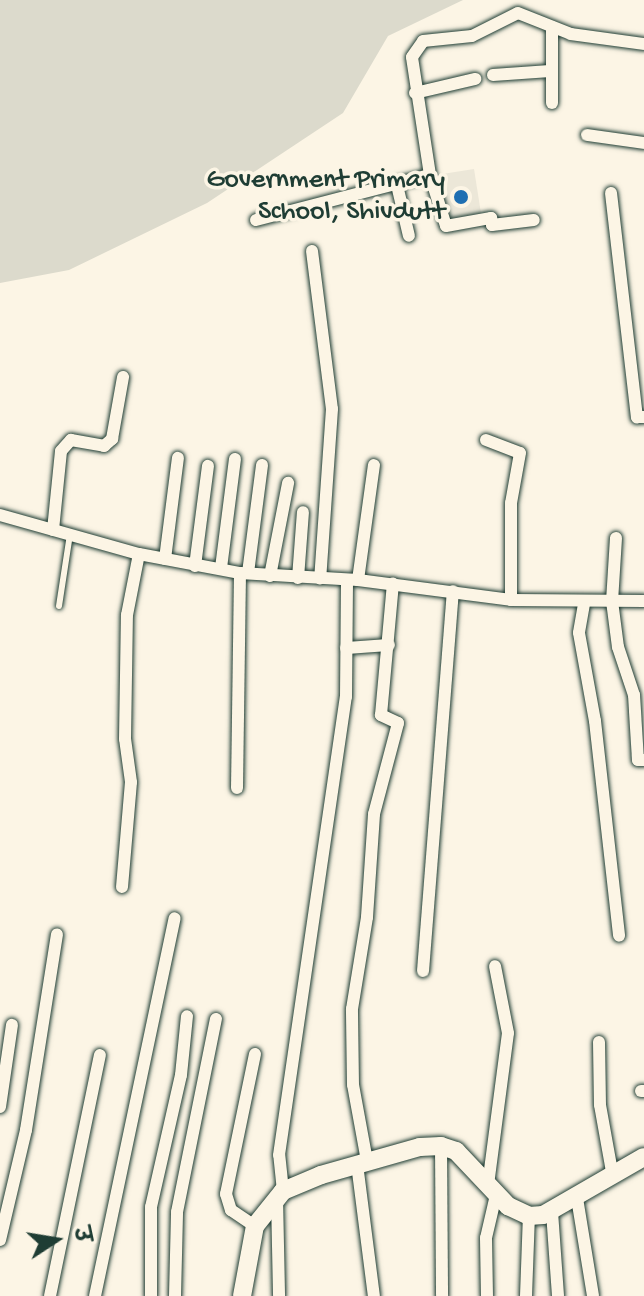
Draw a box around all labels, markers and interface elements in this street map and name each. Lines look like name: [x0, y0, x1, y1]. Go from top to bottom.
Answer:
place label: Government Primary School, Shivdutt: [207, 164, 445, 230]
marker: Government Primary School, Shivdutt: [452, 188, 470, 206]
north arrow: [16, 1200, 96, 1280]
text: उ: [65, 1225, 94, 1245]

